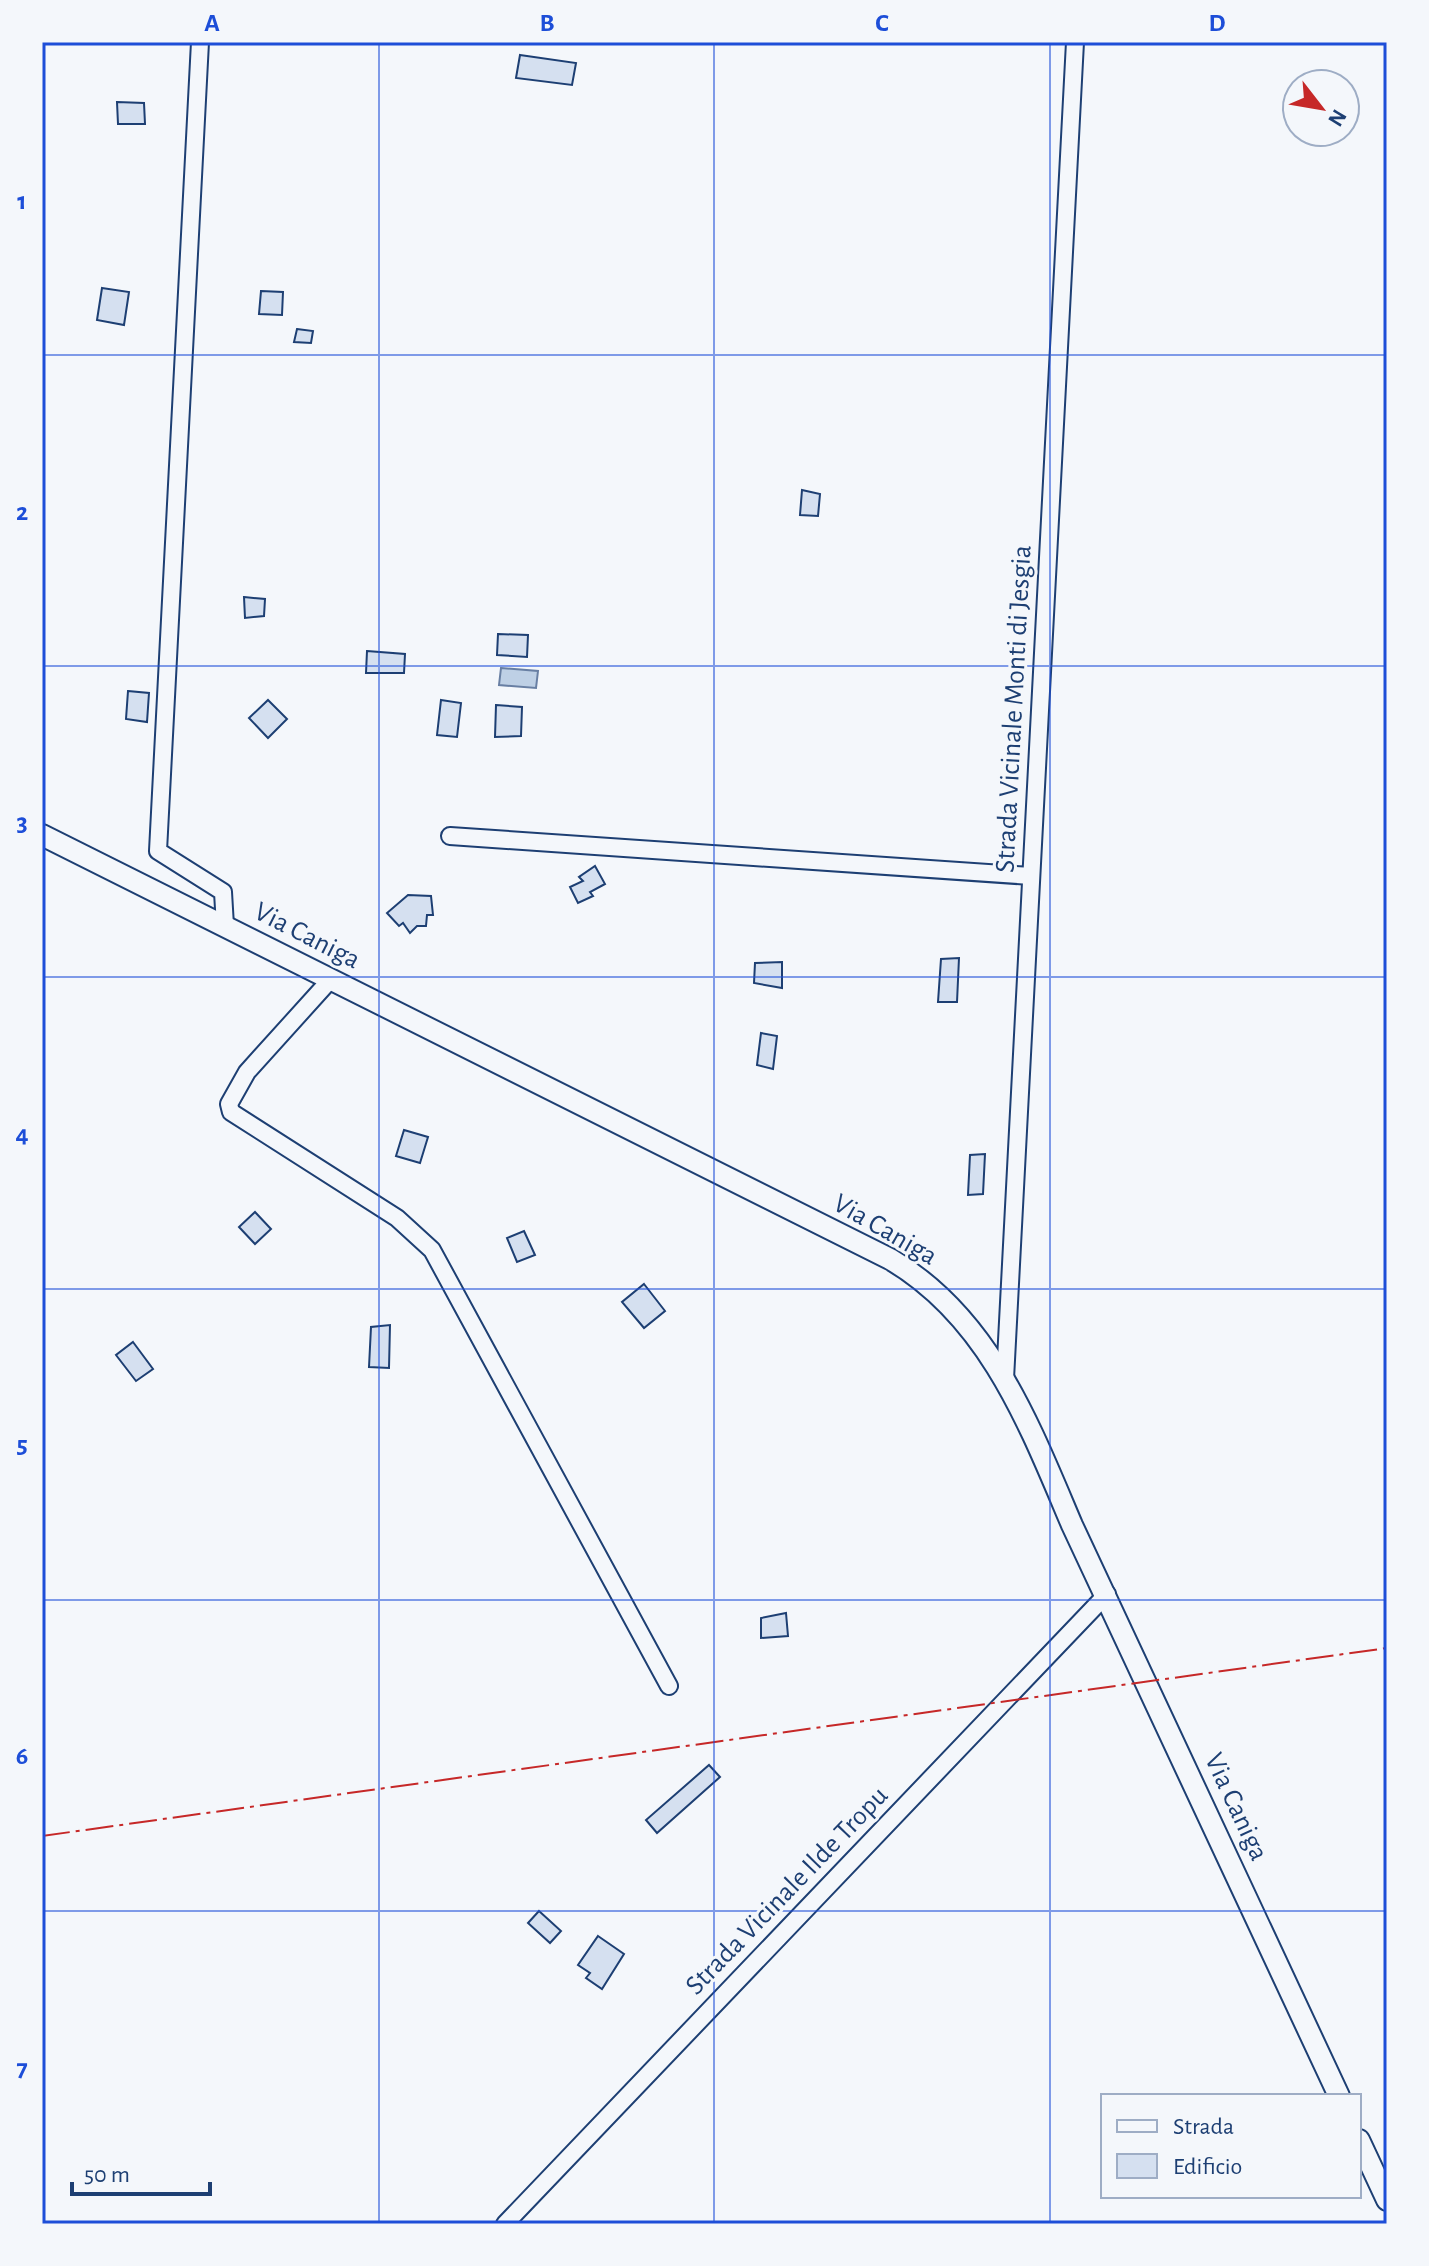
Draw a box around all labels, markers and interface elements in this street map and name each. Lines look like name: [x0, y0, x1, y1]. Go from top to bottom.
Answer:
text: A: [204, 10, 220, 36]
text: B: [539, 10, 555, 36]
text: C: [875, 10, 889, 36]
text: D: [1208, 10, 1226, 36]
north arrow: [1281, 68, 1361, 148]
text: N: [1324, 106, 1351, 130]
text: 1: [17, 188, 27, 214]
text: 2: [16, 499, 28, 525]
street label: Strada Vicinale Monti di Jesgia: [991, 544, 1037, 874]
text: 3: [16, 810, 28, 836]
street label: Via Caniga: [250, 897, 365, 975]
text: 4: [15, 1121, 29, 1147]
street label: Via Caniga: [828, 1189, 942, 1271]
text: 5: [16, 1432, 28, 1458]
text: 6: [16, 1743, 28, 1769]
street label: Via Caniga: [1199, 1749, 1273, 1865]
street label: Strada Vicinale Ilde Tropu: [681, 1781, 893, 2001]
text: 7: [16, 2055, 28, 2081]
legend: [1101, 2094, 1361, 2198]
text: Strada: [1173, 2115, 1234, 2139]
scale bar: [72, 2146, 210, 2196]
text: Edificio: [1173, 2155, 1242, 2179]
text: 50 m: [84, 2163, 130, 2187]

